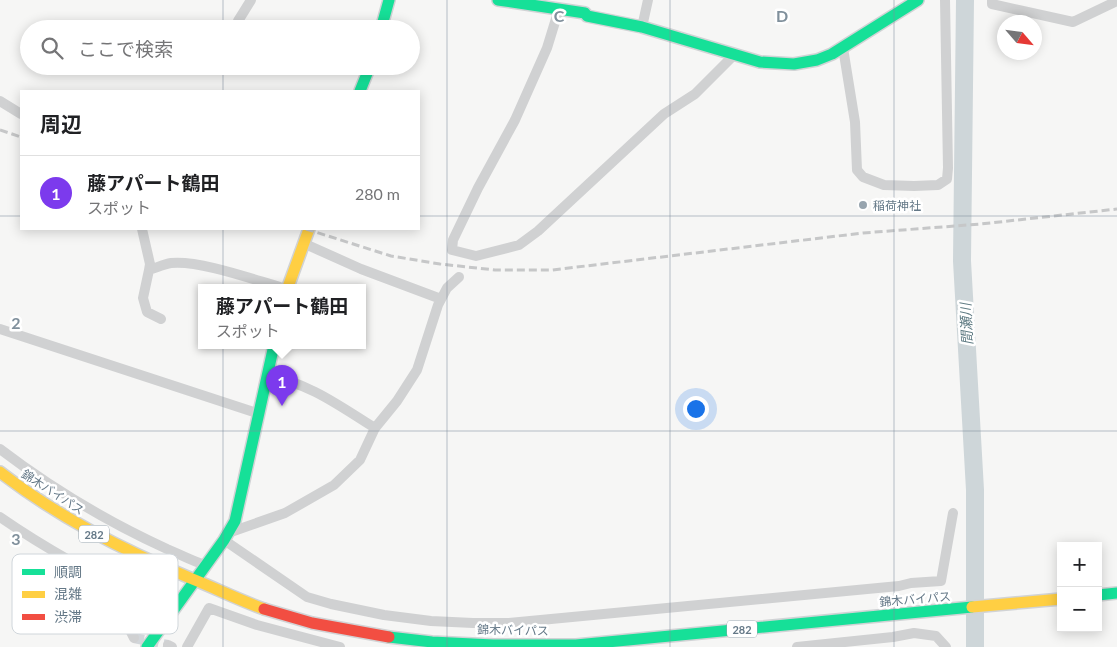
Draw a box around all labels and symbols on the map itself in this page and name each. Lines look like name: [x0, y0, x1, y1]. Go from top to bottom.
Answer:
text: C: [554, 6, 565, 25]
text: D: [776, 6, 788, 25]
north arrow: [997, 15, 1042, 60]
place label: 稲荷神社: [873, 198, 921, 213]
marker: 稲荷神社: [857, 199, 869, 211]
water label: 間瀬川: [956, 301, 976, 345]
text: 2: [11, 313, 21, 332]
pin: 1: [266, 365, 298, 406]
your location: [683, 396, 709, 422]
street label: 錦木バイパス: [19, 466, 87, 518]
road number: 282: [79, 526, 109, 542]
text: 3: [11, 529, 21, 548]
legend: [12, 554, 178, 634]
text: 順調: [54, 563, 82, 580]
text: 混雑: [54, 585, 82, 602]
street label: 錦木バイパス: [879, 588, 951, 610]
text: 渋滞: [54, 608, 82, 625]
road number: 282: [727, 620, 757, 638]
street label: 錦木バイパス: [477, 622, 549, 638]

